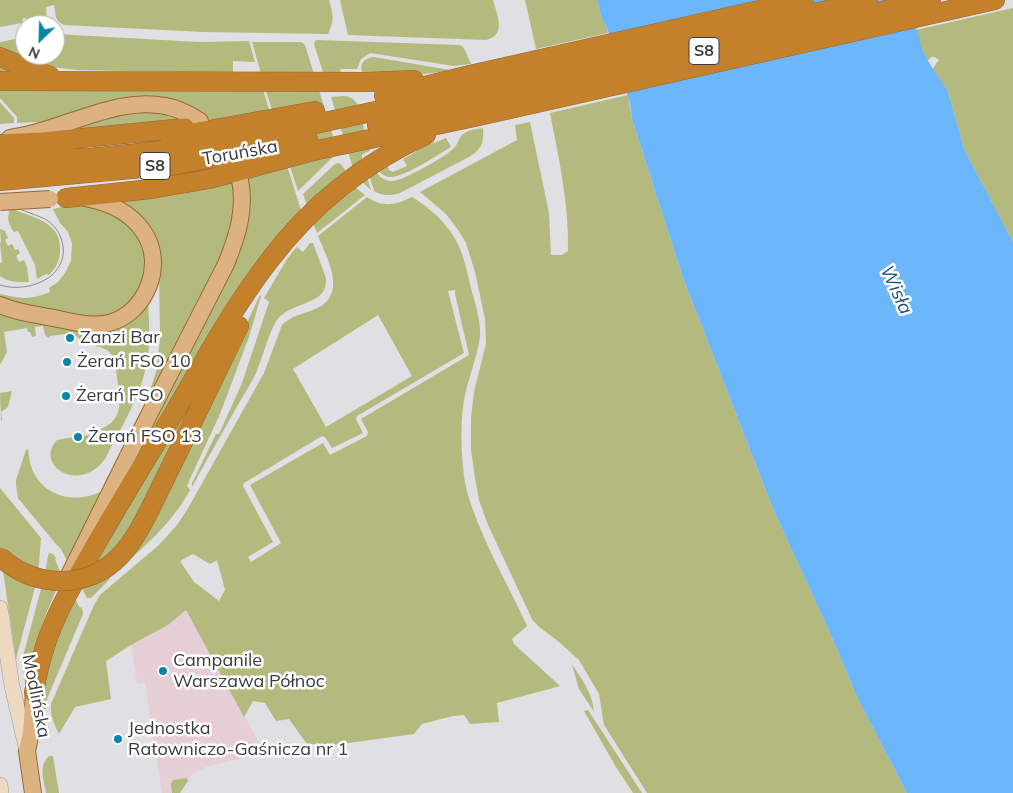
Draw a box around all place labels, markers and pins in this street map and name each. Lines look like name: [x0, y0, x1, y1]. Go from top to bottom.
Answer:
place label: Zanzi Bar: [80, 327, 160, 349]
marker: Zanzi Bar: [64, 332, 76, 344]
place label: Żerań FSO 10: [77, 351, 191, 373]
marker: Żerań FSO 10: [61, 356, 73, 368]
place label: Żerań FSO: [76, 385, 164, 407]
marker: Żerań FSO: [60, 390, 72, 402]
place label: Żerań FSO 13: [88, 426, 202, 448]
marker: Żerań FSO 13: [72, 431, 84, 443]
place label: Campanile Warszawa Północ: [173, 650, 325, 692]
marker: Campanile Warszawa Północ: [157, 665, 169, 677]
place label: Jednostka Ratowniczo-Gaśnicza nr 1: [128, 718, 348, 761]
marker: Jednostka Ratowniczo-Gaśnicza nr 1: [112, 733, 124, 745]

